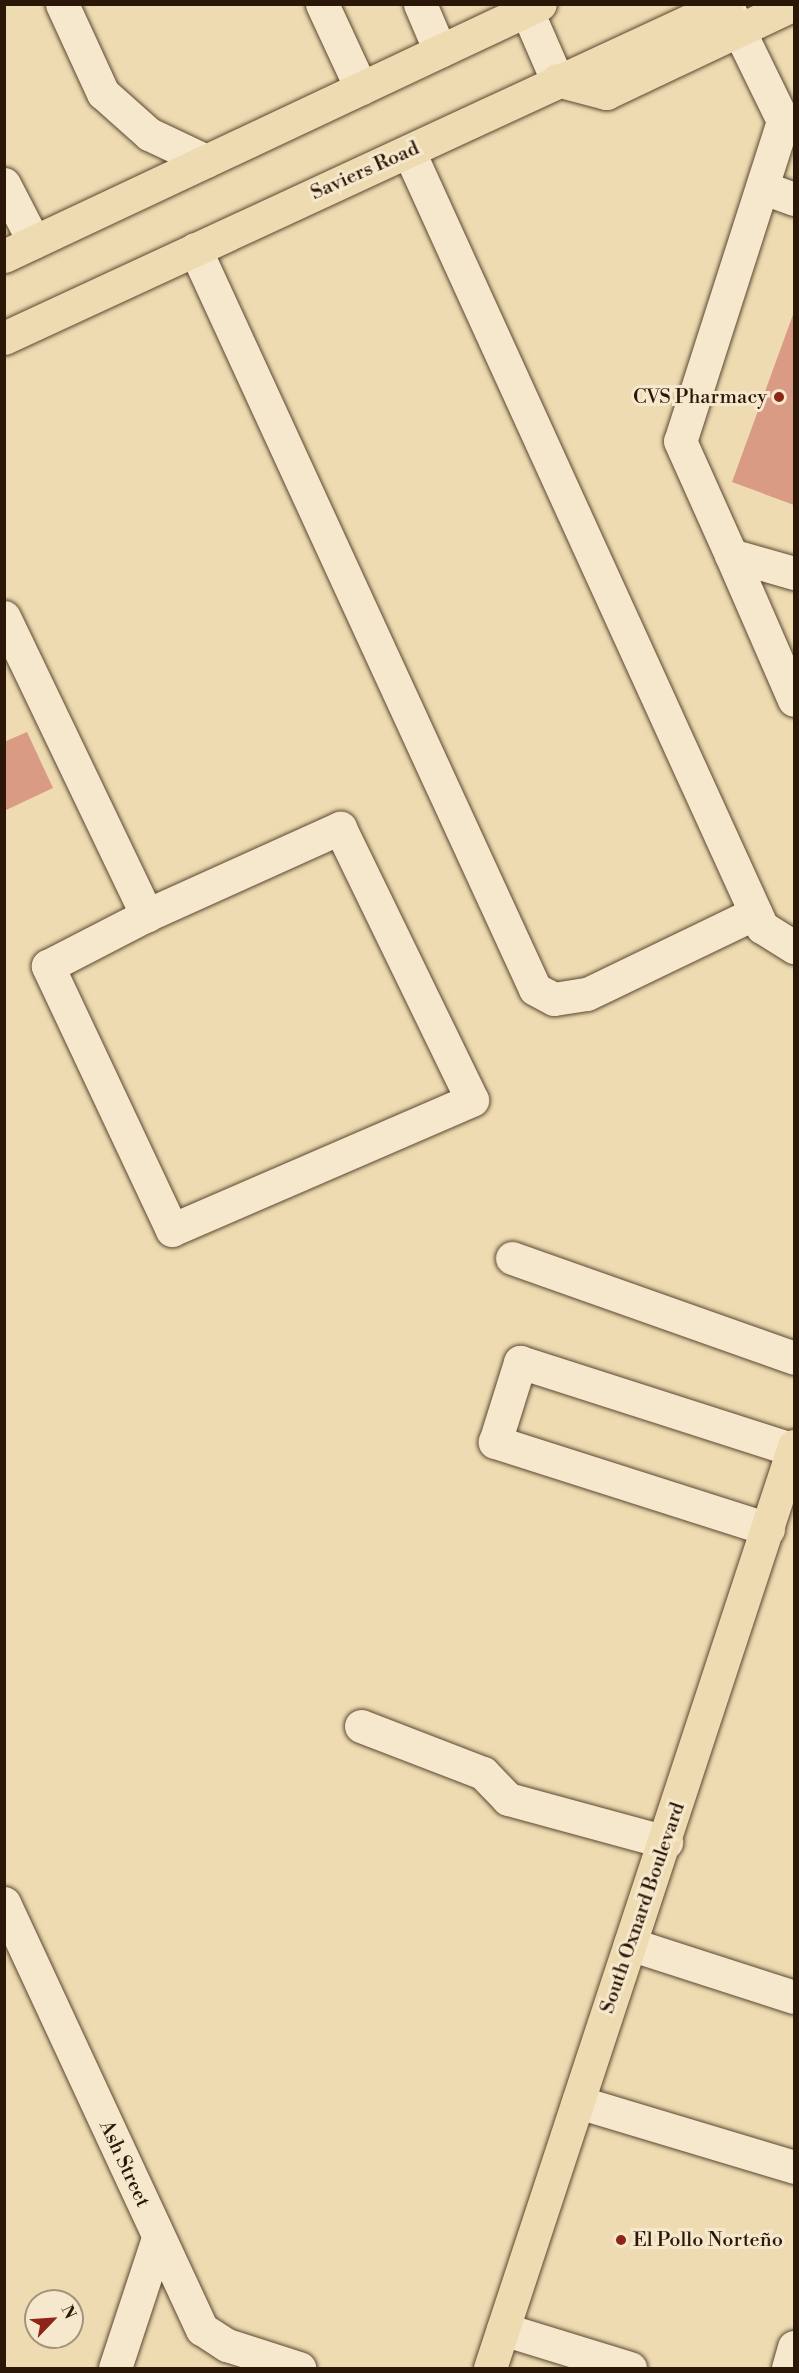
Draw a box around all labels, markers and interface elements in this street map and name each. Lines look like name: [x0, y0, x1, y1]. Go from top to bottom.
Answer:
street label: Saviers Road: [307, 136, 423, 206]
place label: CVS Pharmacy: [633, 385, 767, 409]
marker: CVS Pharmacy: [772, 390, 786, 404]
street label: South Oxnard Boulevard: [596, 1799, 690, 2017]
street label: Ash Street: [94, 2117, 154, 2211]
place label: El Pollo Norteño: [633, 2228, 783, 2252]
marker: El Pollo Norteño: [614, 2233, 628, 2247]
north arrow: [24, 2289, 84, 2349]
text: N: [57, 2302, 80, 2322]

